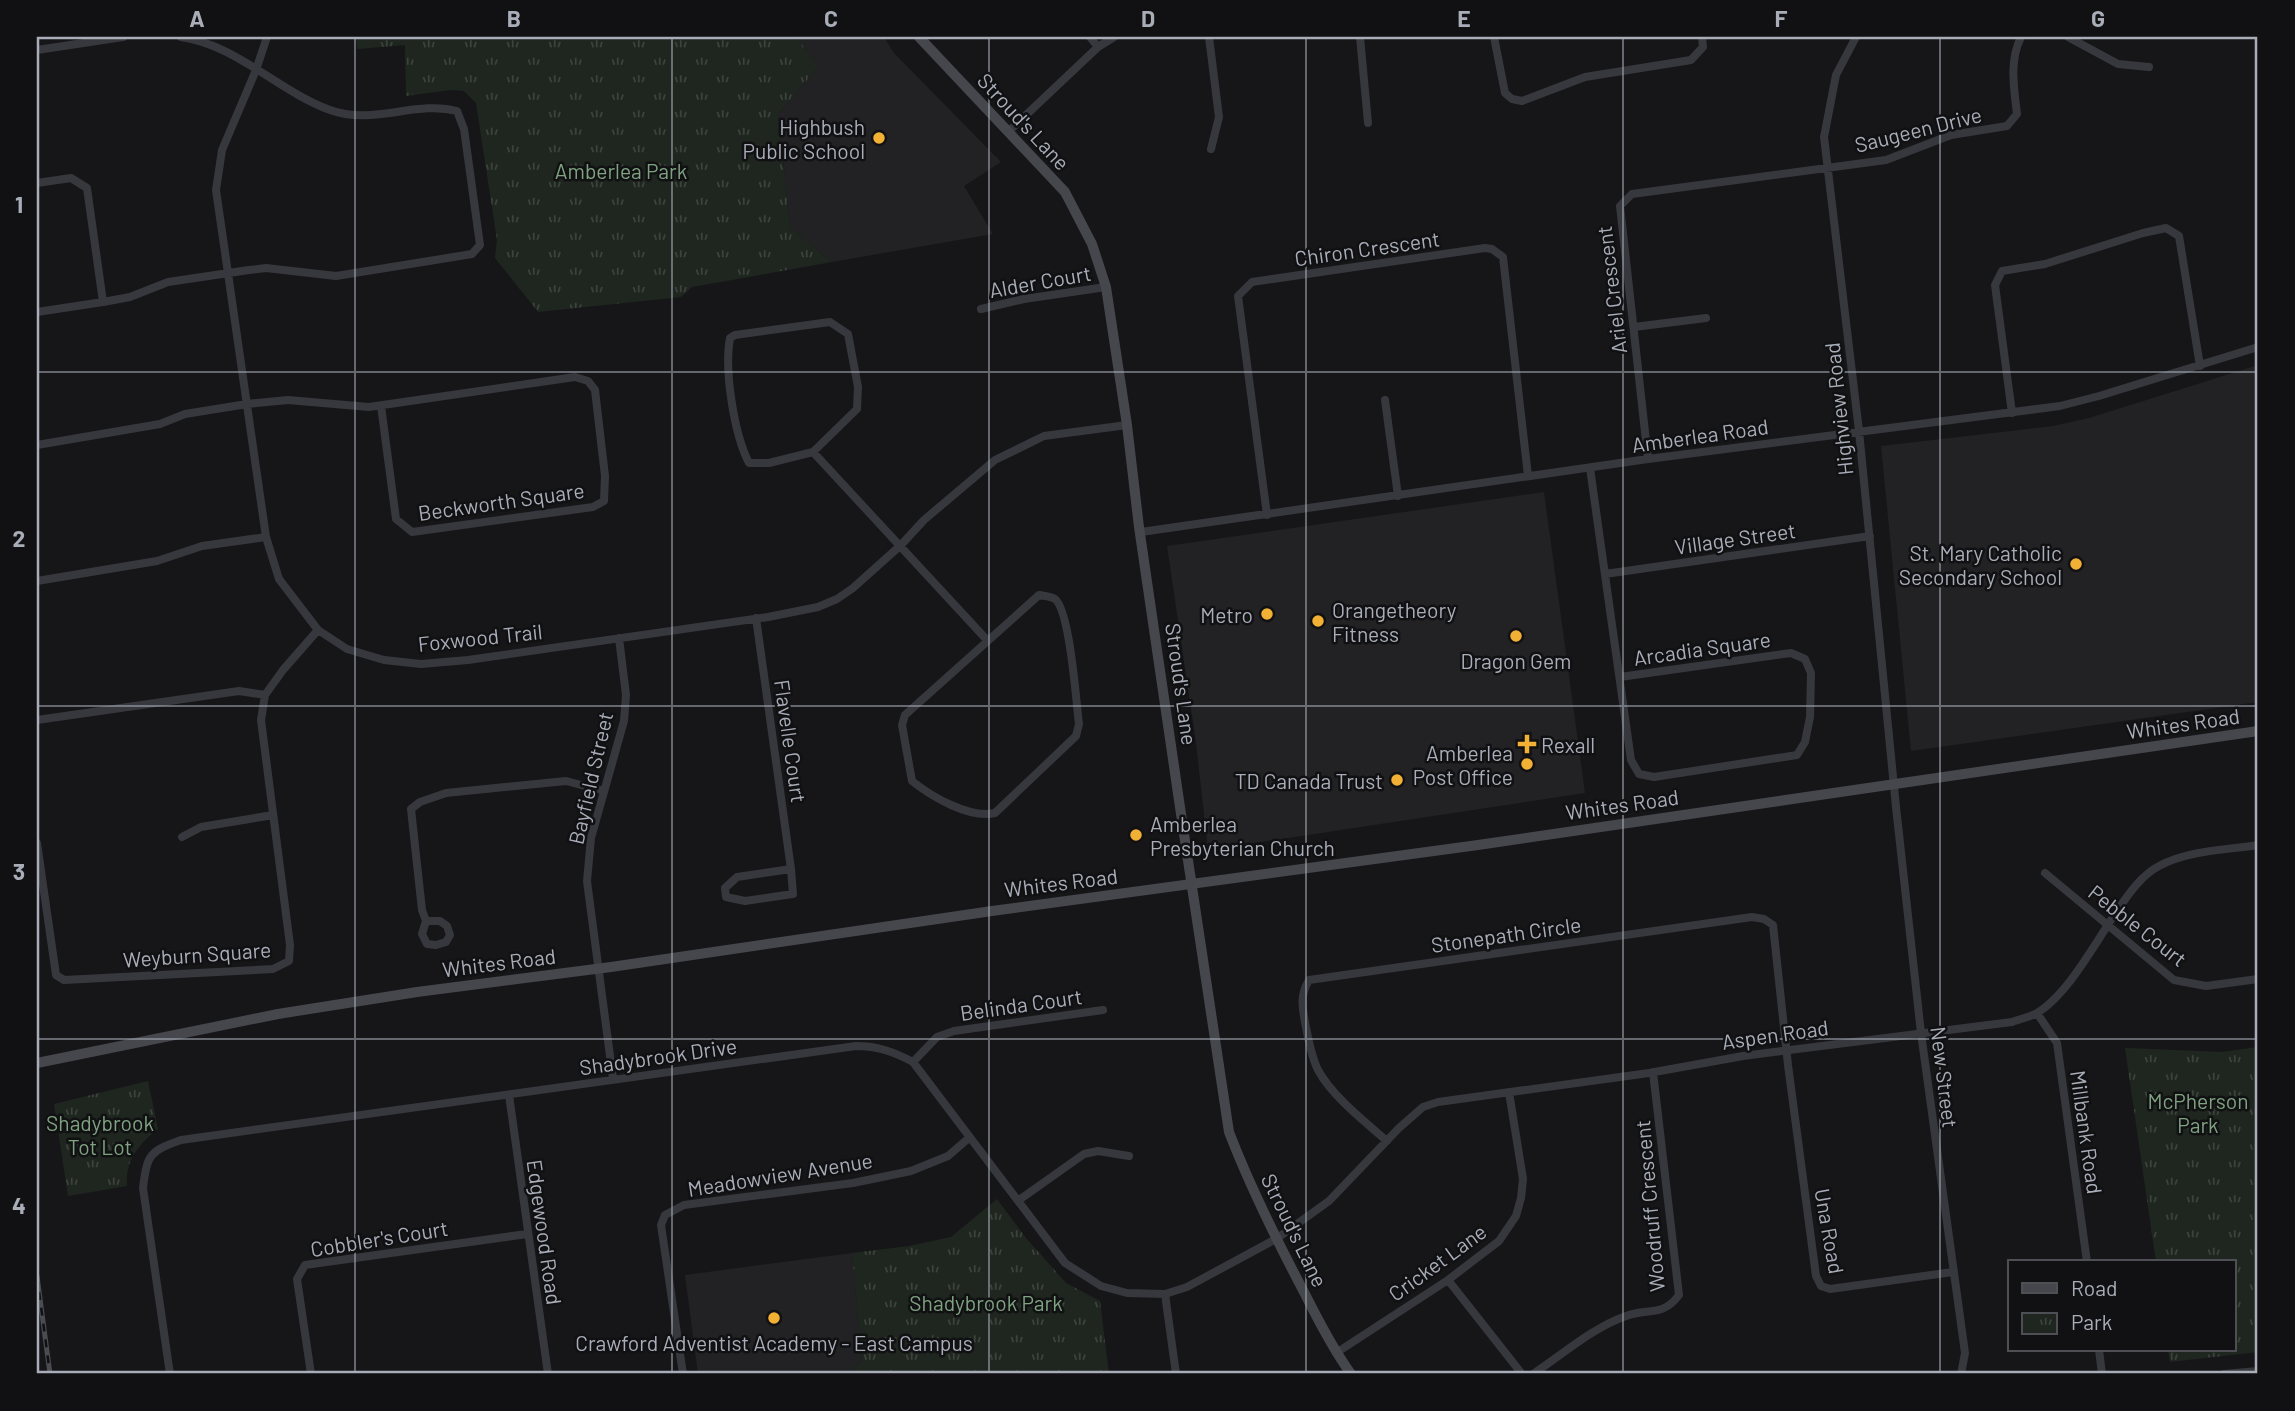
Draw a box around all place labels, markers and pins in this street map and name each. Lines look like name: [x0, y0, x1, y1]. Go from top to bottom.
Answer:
place label: Highbush Public School: [742, 114, 865, 163]
marker: Highbush Public School: [871, 130, 887, 146]
place label: St. Mary Catholic Secondary School: [1899, 540, 2062, 589]
marker: St. Mary Catholic Secondary School: [2068, 556, 2084, 572]
place label: Orangetheory Fitness: [1332, 597, 1457, 646]
place label: Metro: [1200, 602, 1253, 627]
marker: Metro: [1259, 606, 1275, 622]
marker: Orangetheory Fitness: [1310, 613, 1326, 629]
marker: Dragon Gem: [1508, 628, 1524, 644]
place label: Dragon Gem: [1461, 648, 1571, 673]
place label: Rexall: [1541, 732, 1595, 757]
marker: Rexall: [1519, 736, 1535, 752]
place label: Amberlea Post Office: [1413, 740, 1513, 789]
marker: Amberlea Post Office: [1519, 756, 1535, 772]
place label: TD Canada Trust: [1235, 768, 1383, 793]
marker: TD Canada Trust: [1389, 772, 1405, 788]
place label: Amberlea Presbyterian Church: [1150, 811, 1335, 860]
marker: Amberlea Presbyterian Church: [1128, 827, 1144, 843]
marker: Crawford Adventist Academy - East Campus: [766, 1310, 782, 1326]
place label: Crawford Adventist Academy - East Campus: [575, 1330, 973, 1355]

